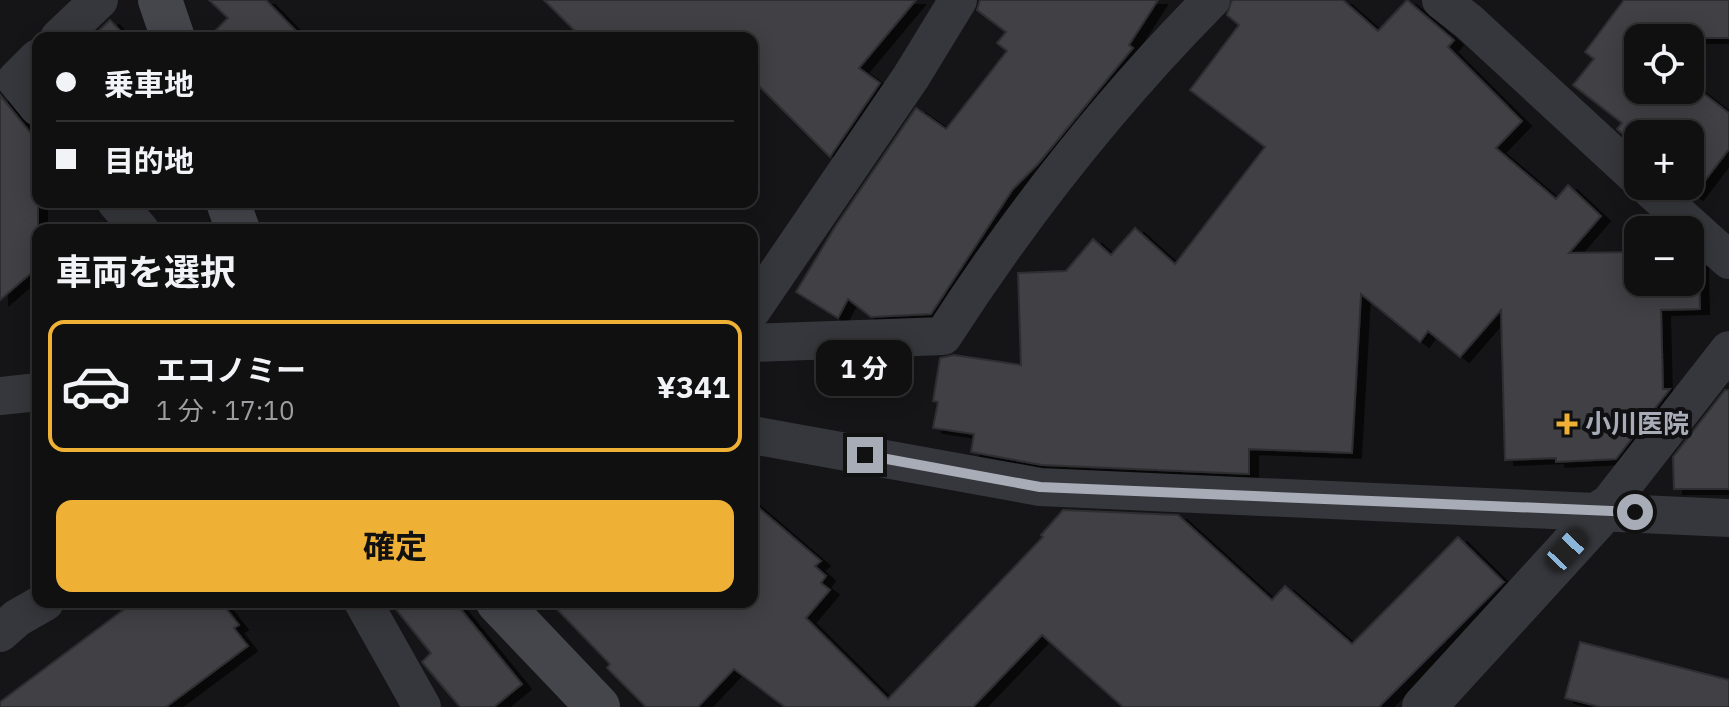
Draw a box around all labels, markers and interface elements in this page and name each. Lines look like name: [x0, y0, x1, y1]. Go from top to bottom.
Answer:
map controls: [1624, 24, 1704, 296]
button: locate: [1624, 24, 1704, 104]
text: 乗車地: [104, 64, 194, 103]
button: +: [1624, 120, 1704, 200]
text: 目的地: [104, 141, 194, 180]
button: −: [1624, 216, 1704, 296]
text: 車両を選択: [56, 248, 236, 295]
callout: 1 分: [817, 339, 913, 395]
icon: car: [60, 350, 132, 422]
text: エコノミー: [156, 350, 306, 389]
text: 1 分: [840, 351, 888, 385]
text: ¥341: [657, 367, 730, 406]
text: 1 分 · 17:10: [156, 393, 294, 427]
place label: 小川医院: [1585, 406, 1689, 440]
marker: 小川医院: [1556, 413, 1578, 435]
route end: [847, 437, 883, 473]
route start: [1617, 494, 1653, 530]
button: 確定: [56, 500, 734, 592]
car: [1542, 524, 1592, 576]

